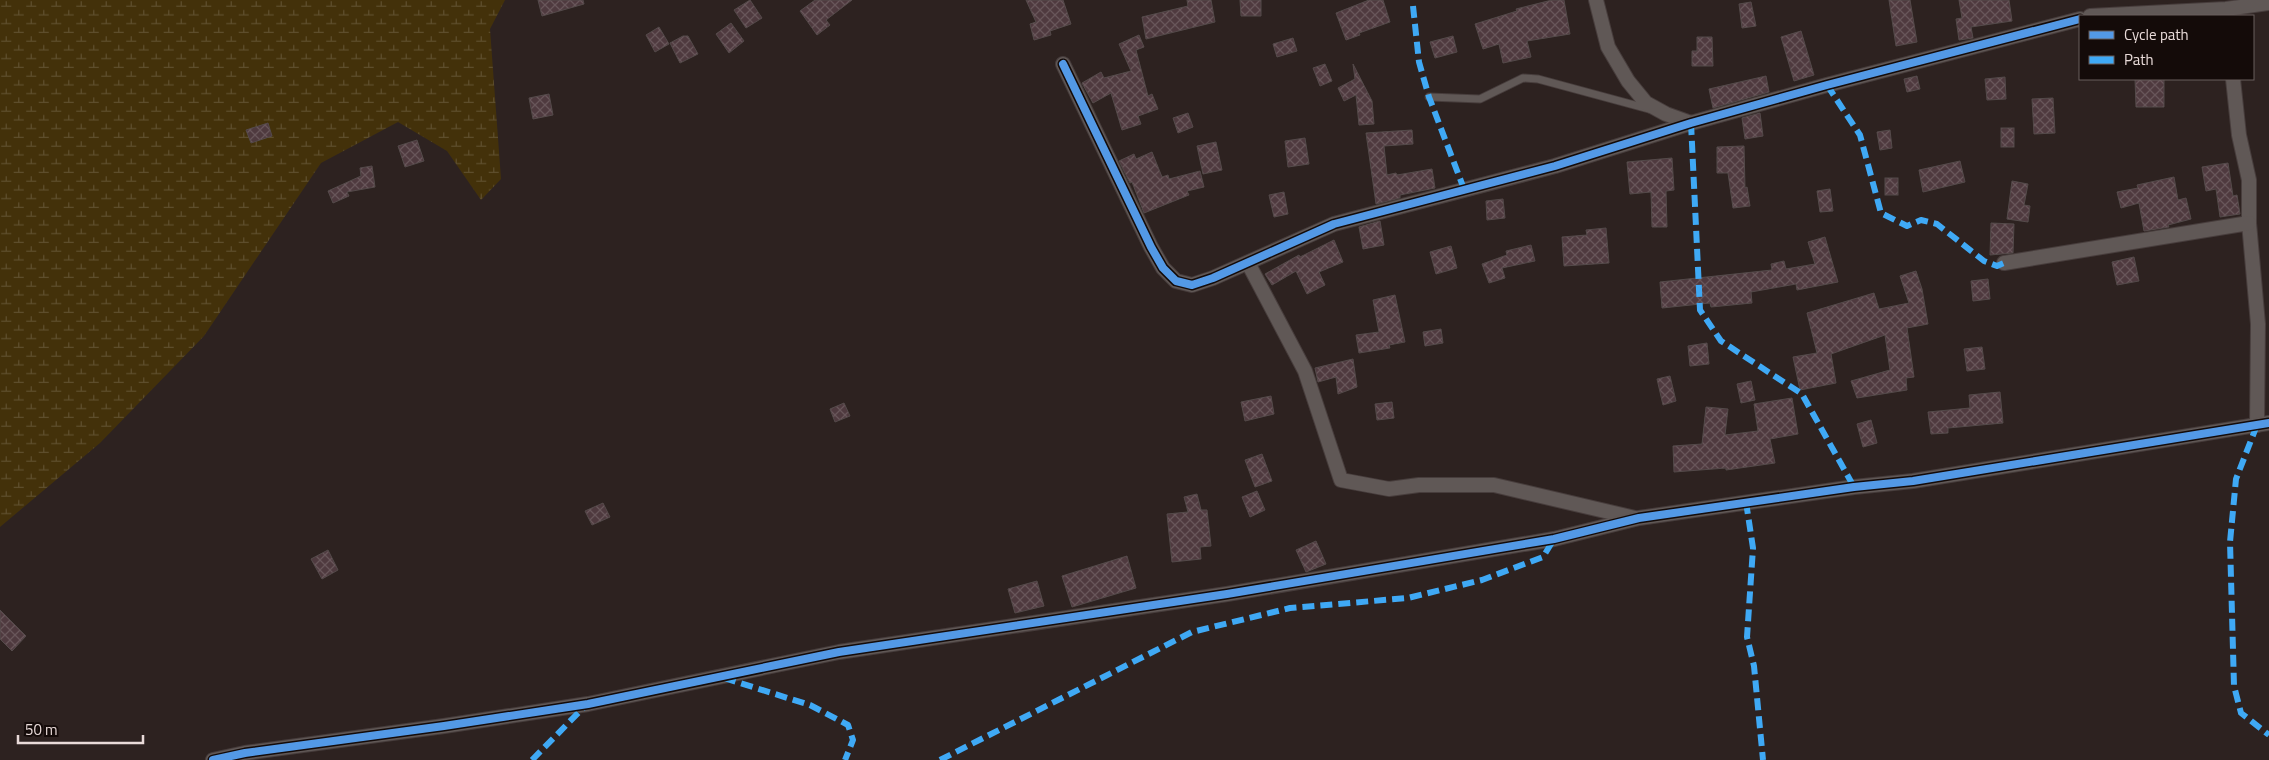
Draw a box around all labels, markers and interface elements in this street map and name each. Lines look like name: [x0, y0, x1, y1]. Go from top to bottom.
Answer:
legend: [2079, 15, 2254, 80]
text: Cycle path: [2124, 23, 2189, 46]
text: Path: [2124, 48, 2154, 71]
scale bar: [18, 712, 142, 744]
text: 50 m: [25, 718, 58, 741]

